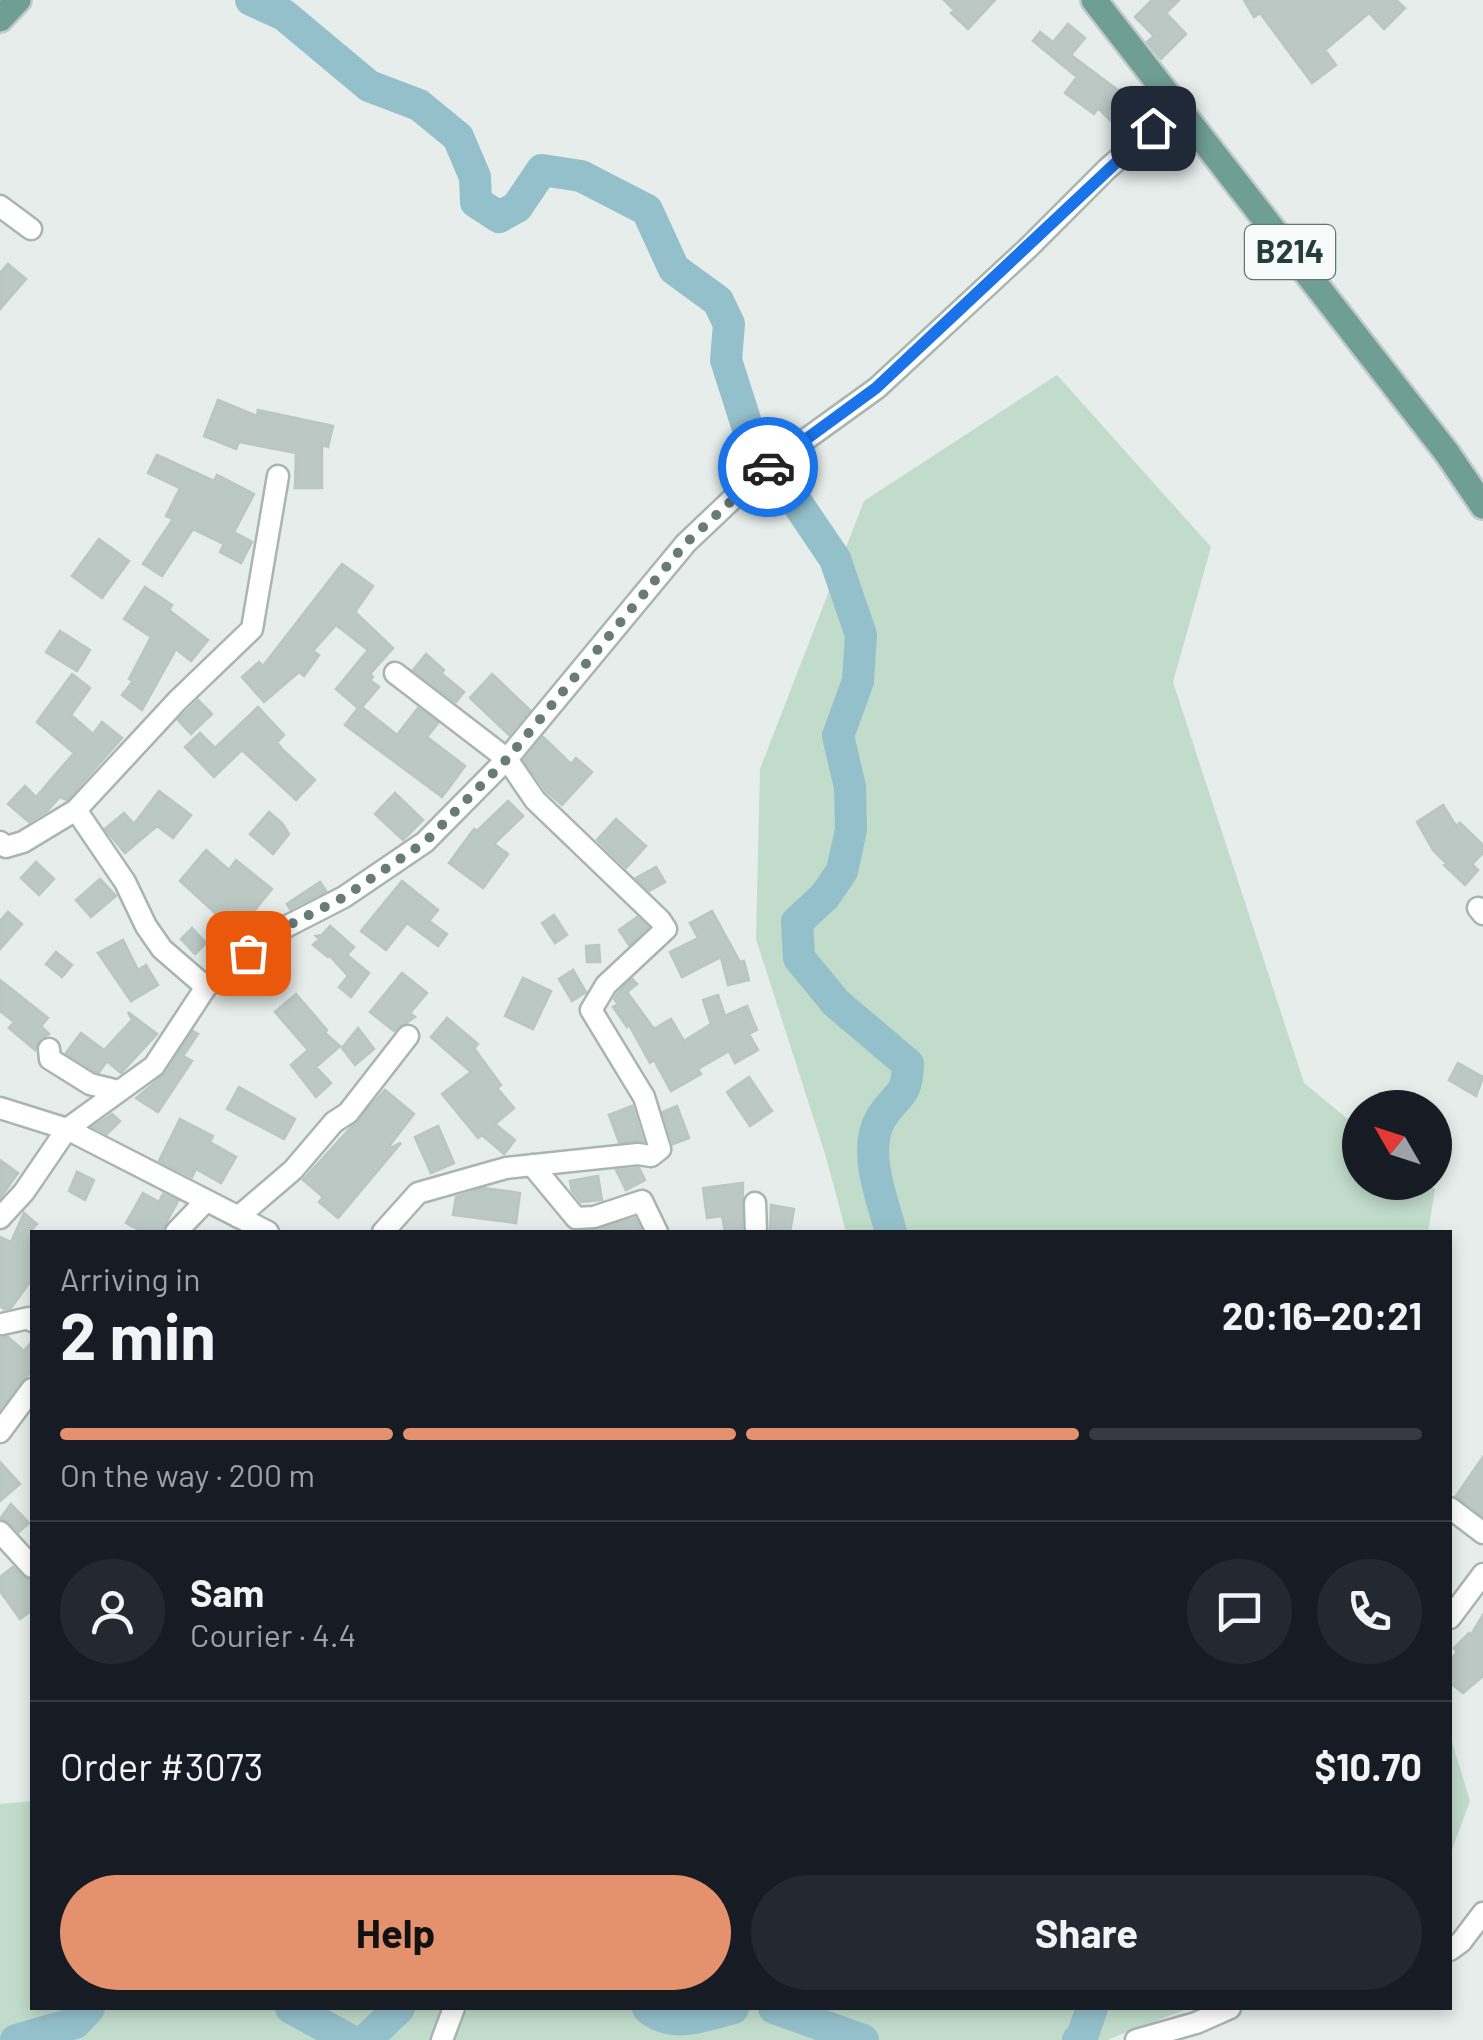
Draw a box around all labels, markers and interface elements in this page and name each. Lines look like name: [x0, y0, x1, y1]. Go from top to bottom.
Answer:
pin: [1111, 86, 1196, 171]
icon: home: [1126, 101, 1181, 156]
road number: B214: [1245, 225, 1335, 279]
courier: [718, 417, 818, 517]
icon: car: [741, 440, 796, 495]
pin: [206, 911, 291, 996]
icon: bag: [221, 926, 276, 981]
north arrow: [1342, 1090, 1452, 1200]
map controls: [1342, 1090, 1452, 1200]
text: Arriving in: [60, 1259, 200, 1297]
text: 20:16–20:21: [1222, 1292, 1422, 1338]
text: 2 min: [60, 1295, 216, 1373]
text: On the way · 200 m: [60, 1455, 315, 1493]
button: person: [60, 1559, 165, 1664]
button: chat: [1187, 1559, 1292, 1664]
button: phone: [1317, 1559, 1422, 1664]
text: Sam: [190, 1569, 264, 1615]
text: Courier · 4.4: [190, 1615, 356, 1653]
text: Order #3073: [60, 1743, 263, 1789]
text: $10.70: [1314, 1743, 1422, 1789]
button: Help: [60, 1875, 731, 1990]
button: Share: [751, 1875, 1422, 1990]

